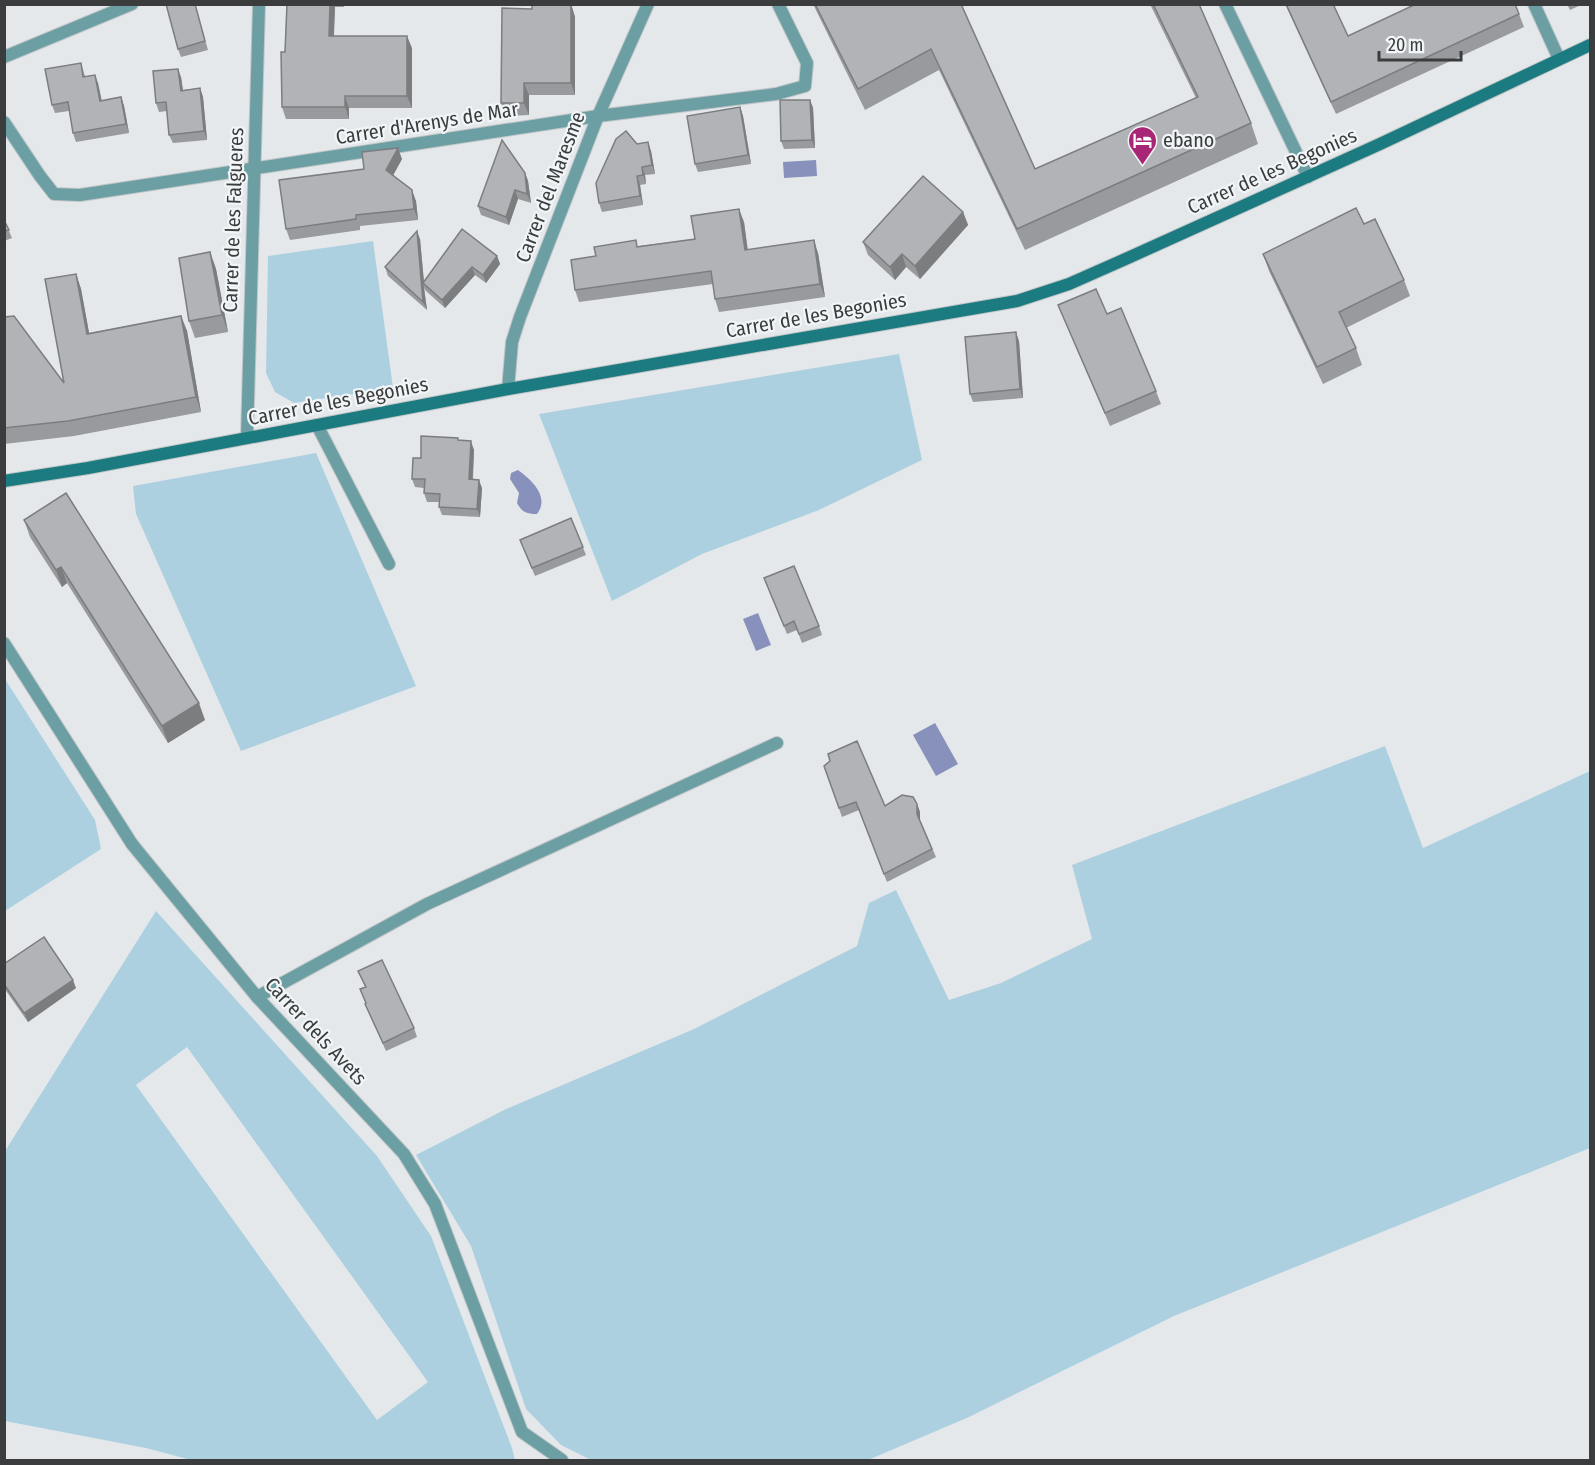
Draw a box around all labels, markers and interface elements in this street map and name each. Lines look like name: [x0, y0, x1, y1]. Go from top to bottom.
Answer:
scale bar: [1379, 24, 1462, 62]
text: 20 m: [1388, 34, 1423, 56]
street label: Carrer d'Arenys de Mar: [334, 97, 520, 149]
street label: Carrer del Maresme: [510, 108, 590, 266]
street label: Carrer de les Begonies: [1184, 123, 1360, 219]
hotel icon: ebano: [1126, 124, 1158, 166]
street label: Carrer de les Falgueres: [218, 127, 248, 313]
place label: ebano: [1163, 128, 1214, 152]
street label: Carrer de les Begonies: [724, 287, 908, 343]
street label: Carrer de les Begonies: [246, 372, 430, 430]
street label: Carrer dels Avets: [260, 972, 372, 1090]

